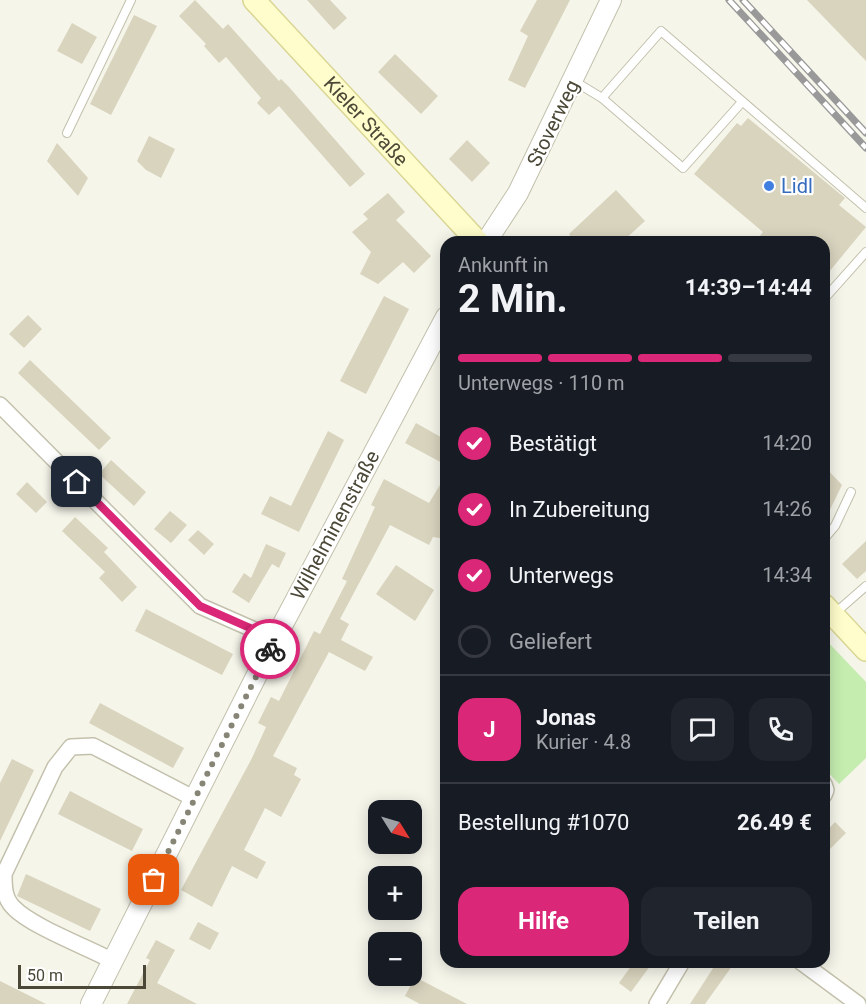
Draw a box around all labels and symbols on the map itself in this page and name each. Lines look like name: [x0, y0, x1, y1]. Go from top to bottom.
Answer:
street label: Kieler Straße: [319, 71, 413, 171]
street label: Stoverweg: [522, 76, 584, 170]
place label: Lidl: [781, 174, 813, 198]
marker: Lidl: [762, 179, 776, 193]
street label: Wilhelminenstraße: [286, 446, 384, 604]
pin: [51, 456, 102, 507]
courier: [240, 619, 300, 679]
north arrow: [368, 800, 422, 854]
pin: [128, 854, 179, 905]
scale bar: [18, 962, 146, 990]

